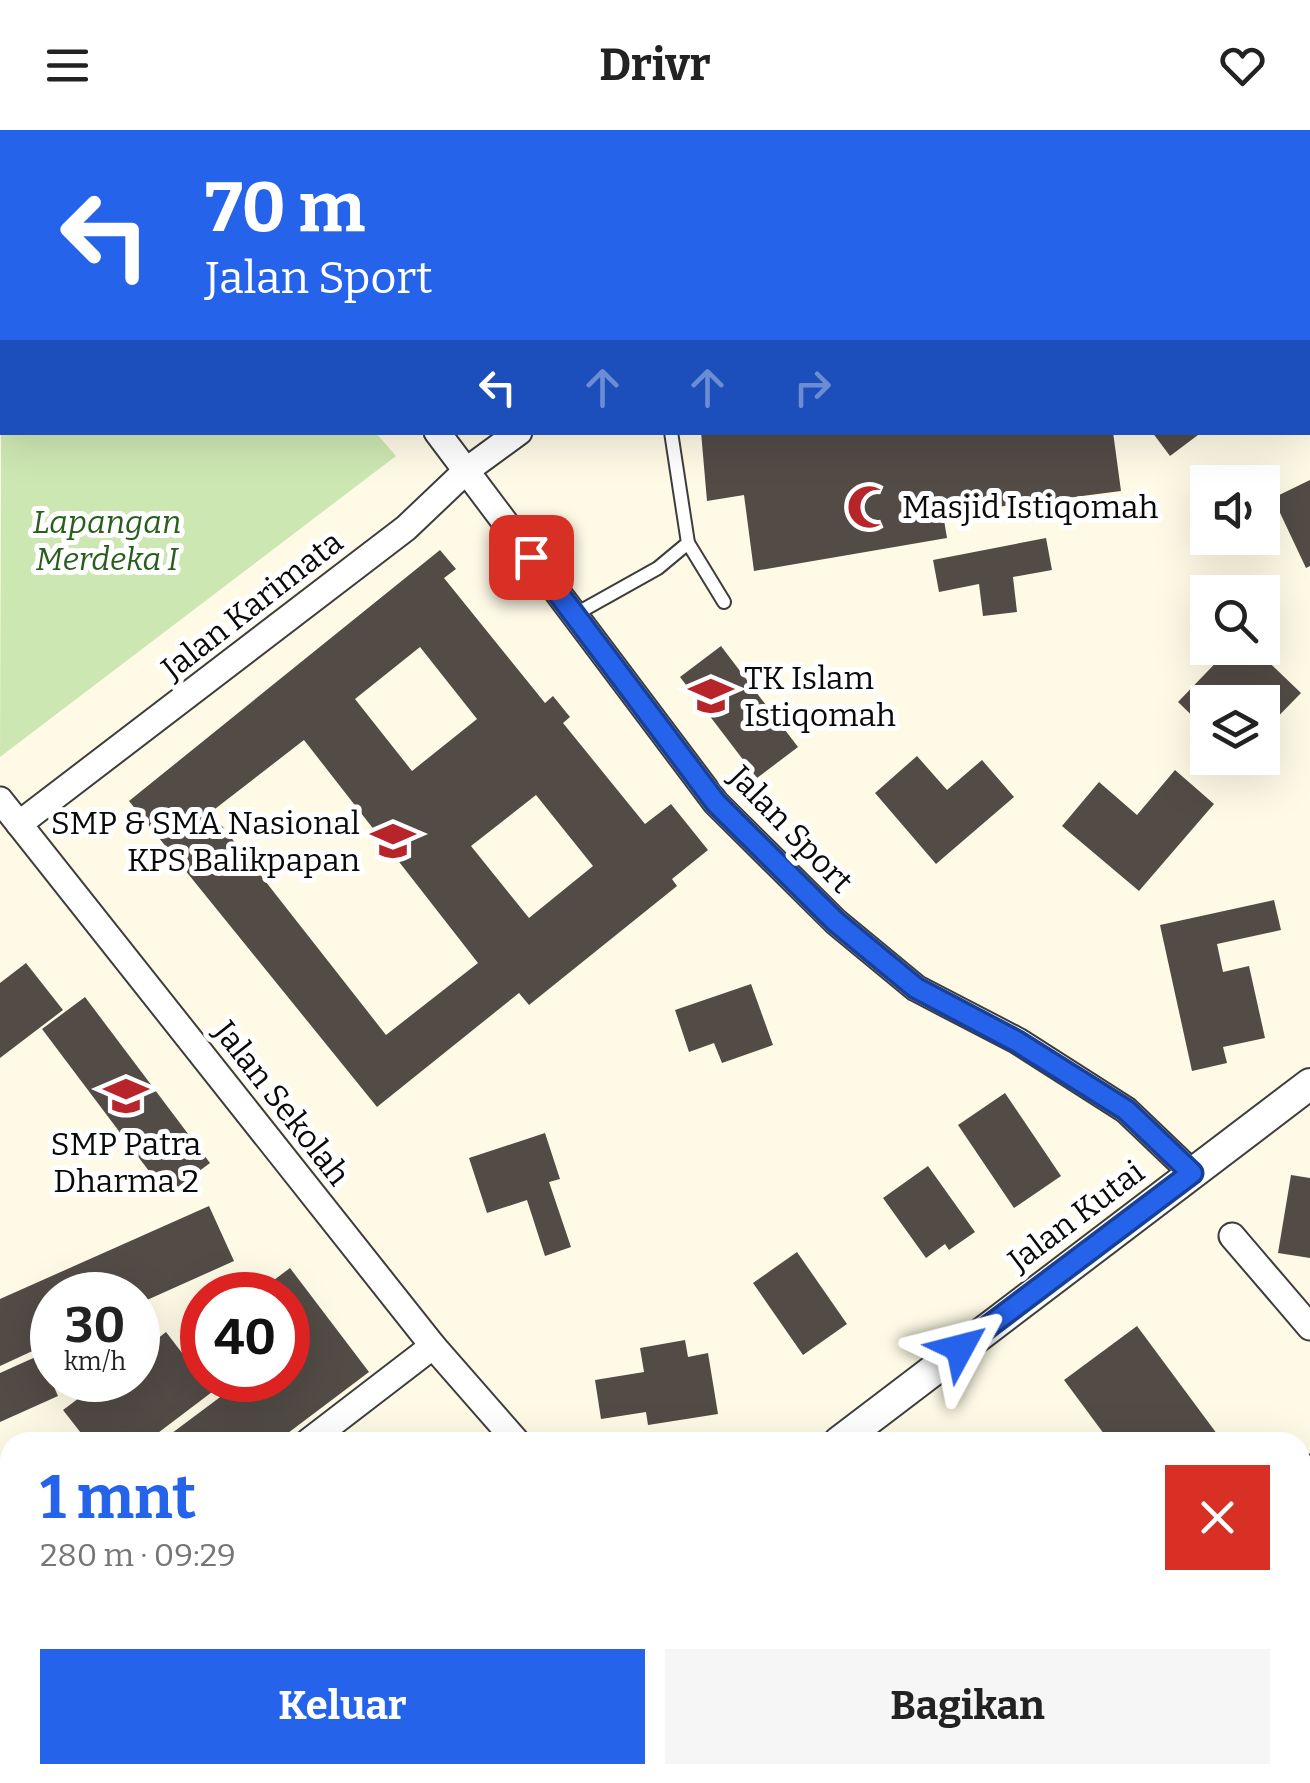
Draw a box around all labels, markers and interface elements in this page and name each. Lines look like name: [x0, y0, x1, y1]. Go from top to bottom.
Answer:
icon: menu: [40, 38, 95, 93]
text: Drivr: [599, 38, 711, 92]
icon: heart: [1215, 38, 1270, 93]
text: 70 m: [205, 166, 365, 250]
icon: left: [40, 170, 170, 300]
text: Jalan Sport: [205, 251, 432, 305]
icon: left: [470, 360, 525, 415]
icon: ahead: [575, 360, 630, 415]
icon: ahead: [680, 360, 735, 415]
icon: right: [785, 360, 840, 415]
map controls: [1190, 465, 1280, 775]
button: sound: [1190, 465, 1280, 555]
mosque icon: Masjid Istiqomah: [845, 483, 893, 531]
place label: Masjid Istiqomah: [902, 488, 1158, 526]
park label: Lapangan Merdeka I: [33, 503, 181, 578]
pin: [489, 515, 574, 600]
street label: Jalan Karimata: [153, 523, 350, 688]
icon: arrive: [504, 530, 559, 585]
button: search: [1190, 575, 1280, 665]
place label: TK Islam Istiqomah: [744, 659, 896, 734]
school or university icon: TK Islam Istiqomah: [687, 672, 735, 720]
button: layers: [1190, 685, 1280, 775]
street label: Jalan Sport: [720, 757, 861, 901]
place label: SMP & SMA Nasional KPS Balikpapan: [51, 804, 360, 879]
school or university icon: SMP & SMA Nasional KPS Balikpapan: [369, 817, 417, 865]
street label: Jalan Sekolah: [205, 1012, 358, 1193]
school or university icon: SMP Patra Dharma 2: [102, 1072, 150, 1120]
place label: SMP Patra Dharma 2: [51, 1125, 201, 1200]
street label: Jalan Kutai: [1000, 1153, 1151, 1280]
speed limit sign: 40: [180, 1272, 310, 1402]
text: 30: [65, 1295, 125, 1355]
position arrow: [908, 1296, 1012, 1400]
text: km/h: [64, 1347, 126, 1377]
text: 1 mnt: [40, 1462, 196, 1534]
button: close: [1165, 1465, 1270, 1570]
text: 280 m · 09:29: [40, 1536, 236, 1574]
button: Keluar: [40, 1649, 645, 1764]
button: Bagikan: [665, 1649, 1270, 1764]

